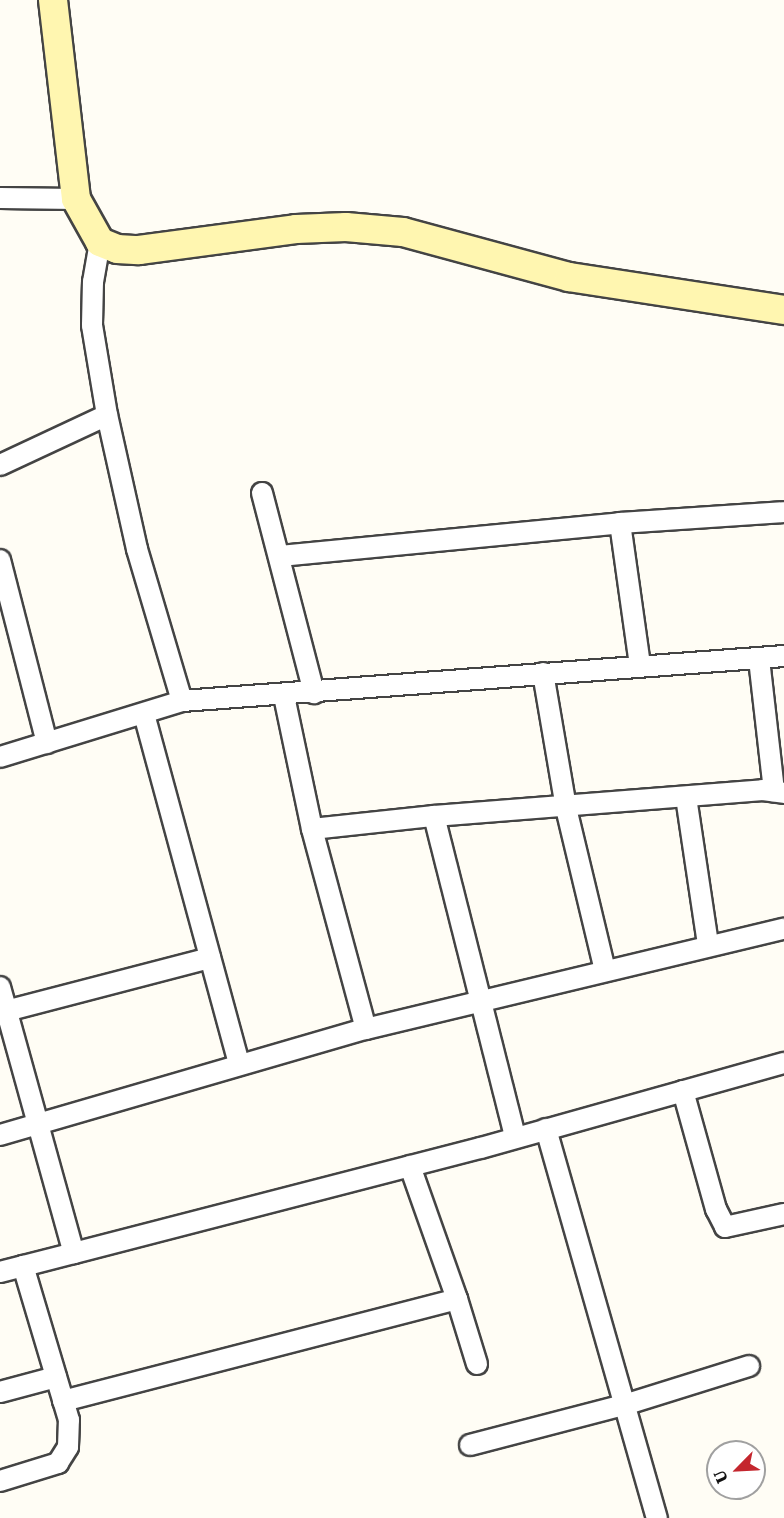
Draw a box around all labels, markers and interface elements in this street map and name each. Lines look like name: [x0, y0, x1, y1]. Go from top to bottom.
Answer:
north arrow: [706, 1440, 766, 1500]
text: U: [710, 1467, 732, 1486]

